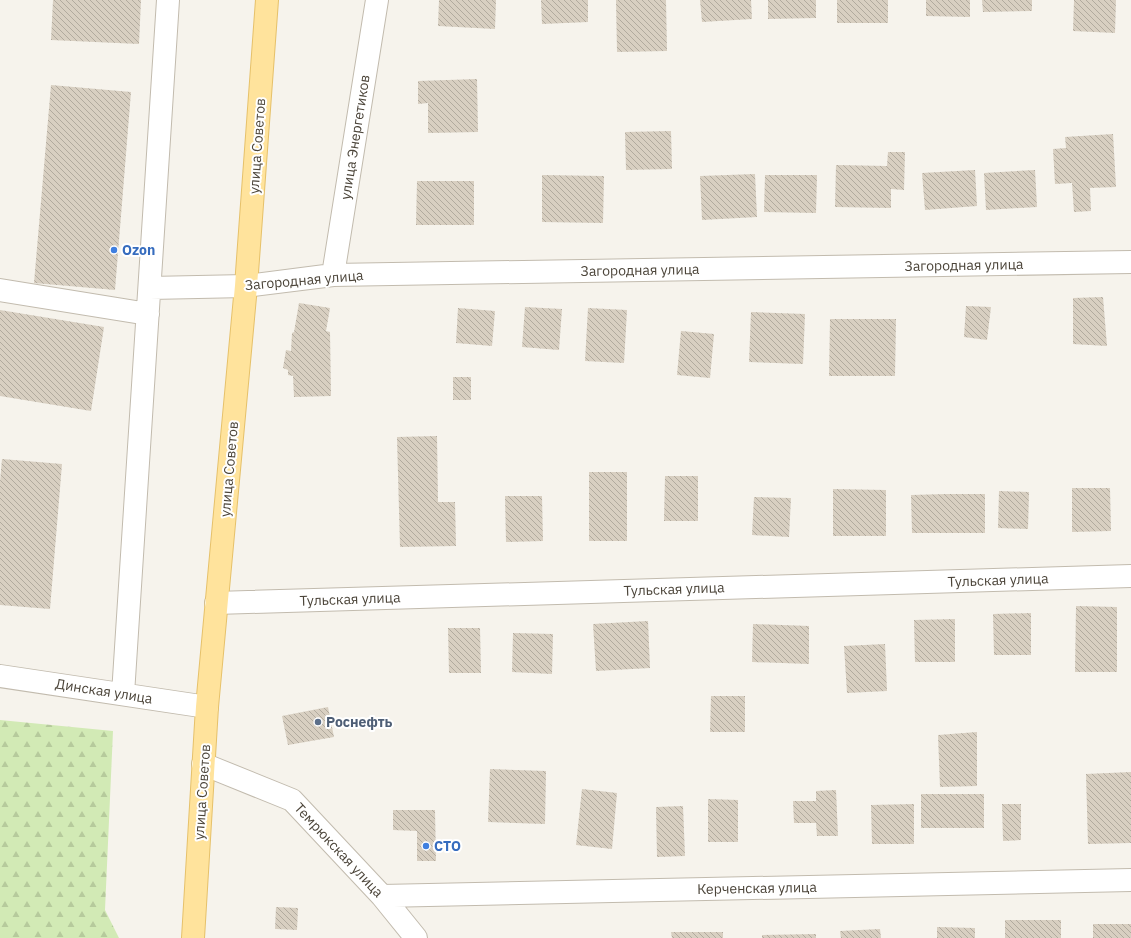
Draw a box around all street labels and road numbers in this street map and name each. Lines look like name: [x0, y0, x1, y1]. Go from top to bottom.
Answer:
street label: улица Энергетиков: [336, 73, 374, 201]
street label: улица Советов: [245, 97, 269, 195]
street label: Загородная улица: [904, 255, 1024, 275]
street label: Загородная улица: [580, 260, 700, 280]
street label: Загородная улица: [244, 266, 365, 294]
street label: улица Советов: [216, 420, 242, 518]
street label: Тульская улица: [947, 569, 1049, 591]
street label: Тульская улица: [623, 578, 725, 600]
street label: Тульская улица: [299, 588, 401, 610]
street label: Динская улица: [54, 674, 154, 708]
street label: улица Советов: [190, 743, 214, 841]
street label: Темрюкская улица: [291, 799, 388, 901]
street label: Керченская улица: [697, 878, 818, 898]

